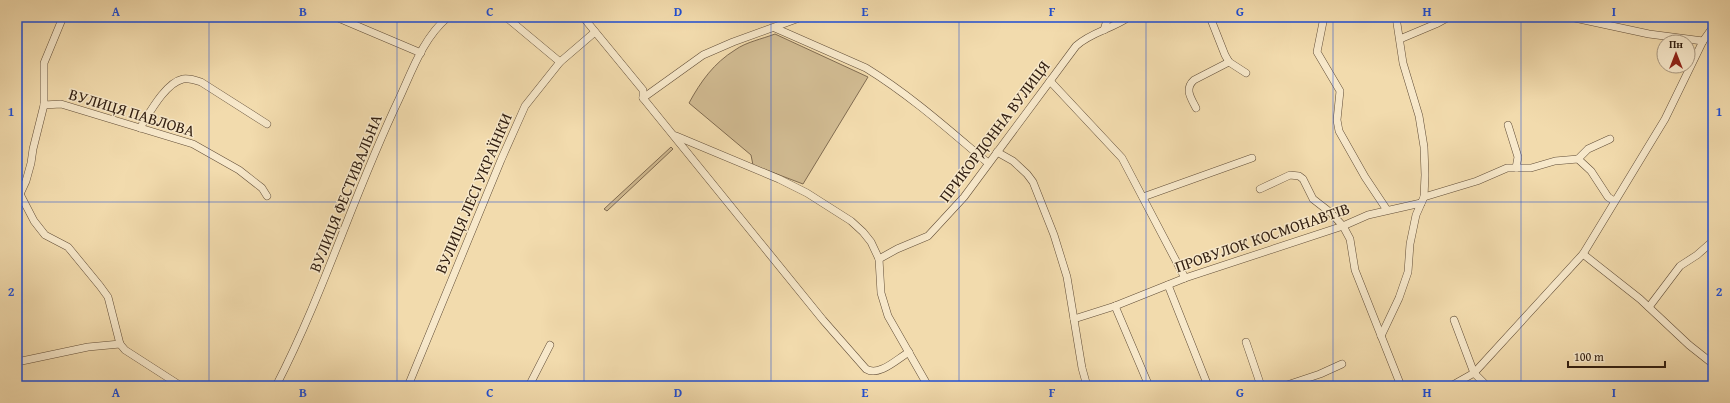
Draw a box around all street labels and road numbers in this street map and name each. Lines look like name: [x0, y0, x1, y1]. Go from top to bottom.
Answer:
street label: ПРИКОРДОННА ВУЛИЦЯ: [933, 55, 1056, 207]
street label: ВУЛИЦЯ ПАВЛОВА: [66, 81, 198, 143]
street label: ВУЛИЦЯ ЛЕСІ УКРАЇНКИ: [428, 109, 518, 277]
street label: ВУЛИЦЯ ФЕСТИВАЛЬНА: [302, 110, 388, 275]
street label: ПРОВУЛОК КОСМОНАВТІВ: [1171, 196, 1353, 278]

